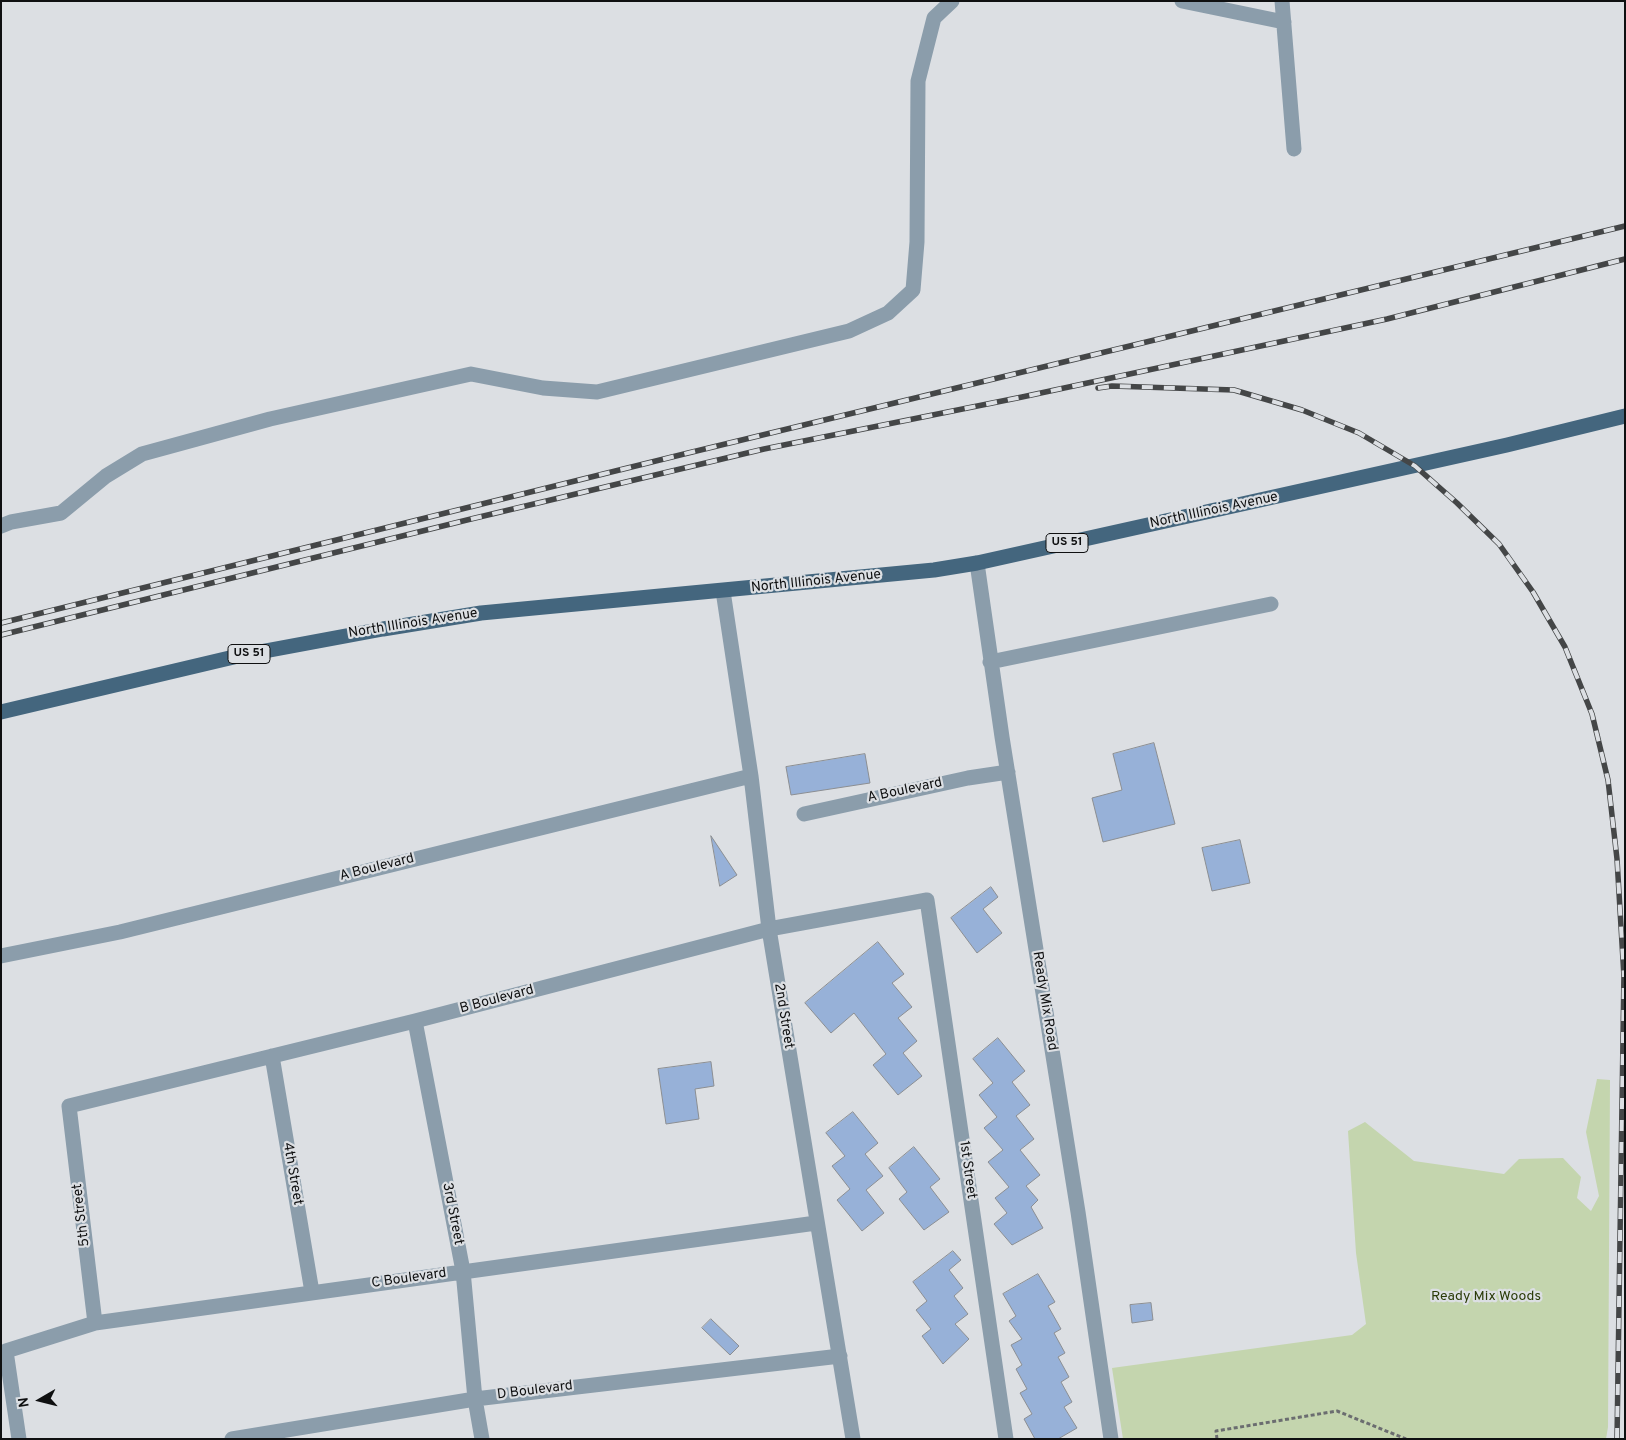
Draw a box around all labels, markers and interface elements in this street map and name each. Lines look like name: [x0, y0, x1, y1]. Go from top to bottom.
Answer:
street label: North Illinois Avenue: [1148, 489, 1280, 533]
road number: US 51: [1046, 534, 1088, 552]
street label: North Illinois Avenue: [750, 567, 882, 597]
street label: North Illinois Avenue: [347, 605, 479, 643]
road number: US 51: [228, 644, 270, 664]
street label: A Boulevard: [866, 775, 944, 807]
street label: A Boulevard: [338, 851, 416, 885]
street label: Ready Mix Road: [1028, 950, 1060, 1052]
street label: B Boulevard: [458, 982, 536, 1018]
street label: 2nd Street: [770, 982, 796, 1050]
street label: 1st Street: [955, 1140, 979, 1200]
street label: 4th Street: [278, 1141, 306, 1207]
street label: 3rd Street: [438, 1181, 466, 1247]
street label: 5th Street: [70, 1183, 94, 1247]
street label: C Boulevard: [370, 1265, 448, 1293]
park label: Ready Mix Woods: [1431, 1289, 1541, 1305]
north arrow: [15, 1375, 65, 1425]
street label: D Boulevard: [496, 1378, 574, 1404]
text: N: [16, 1396, 34, 1408]

